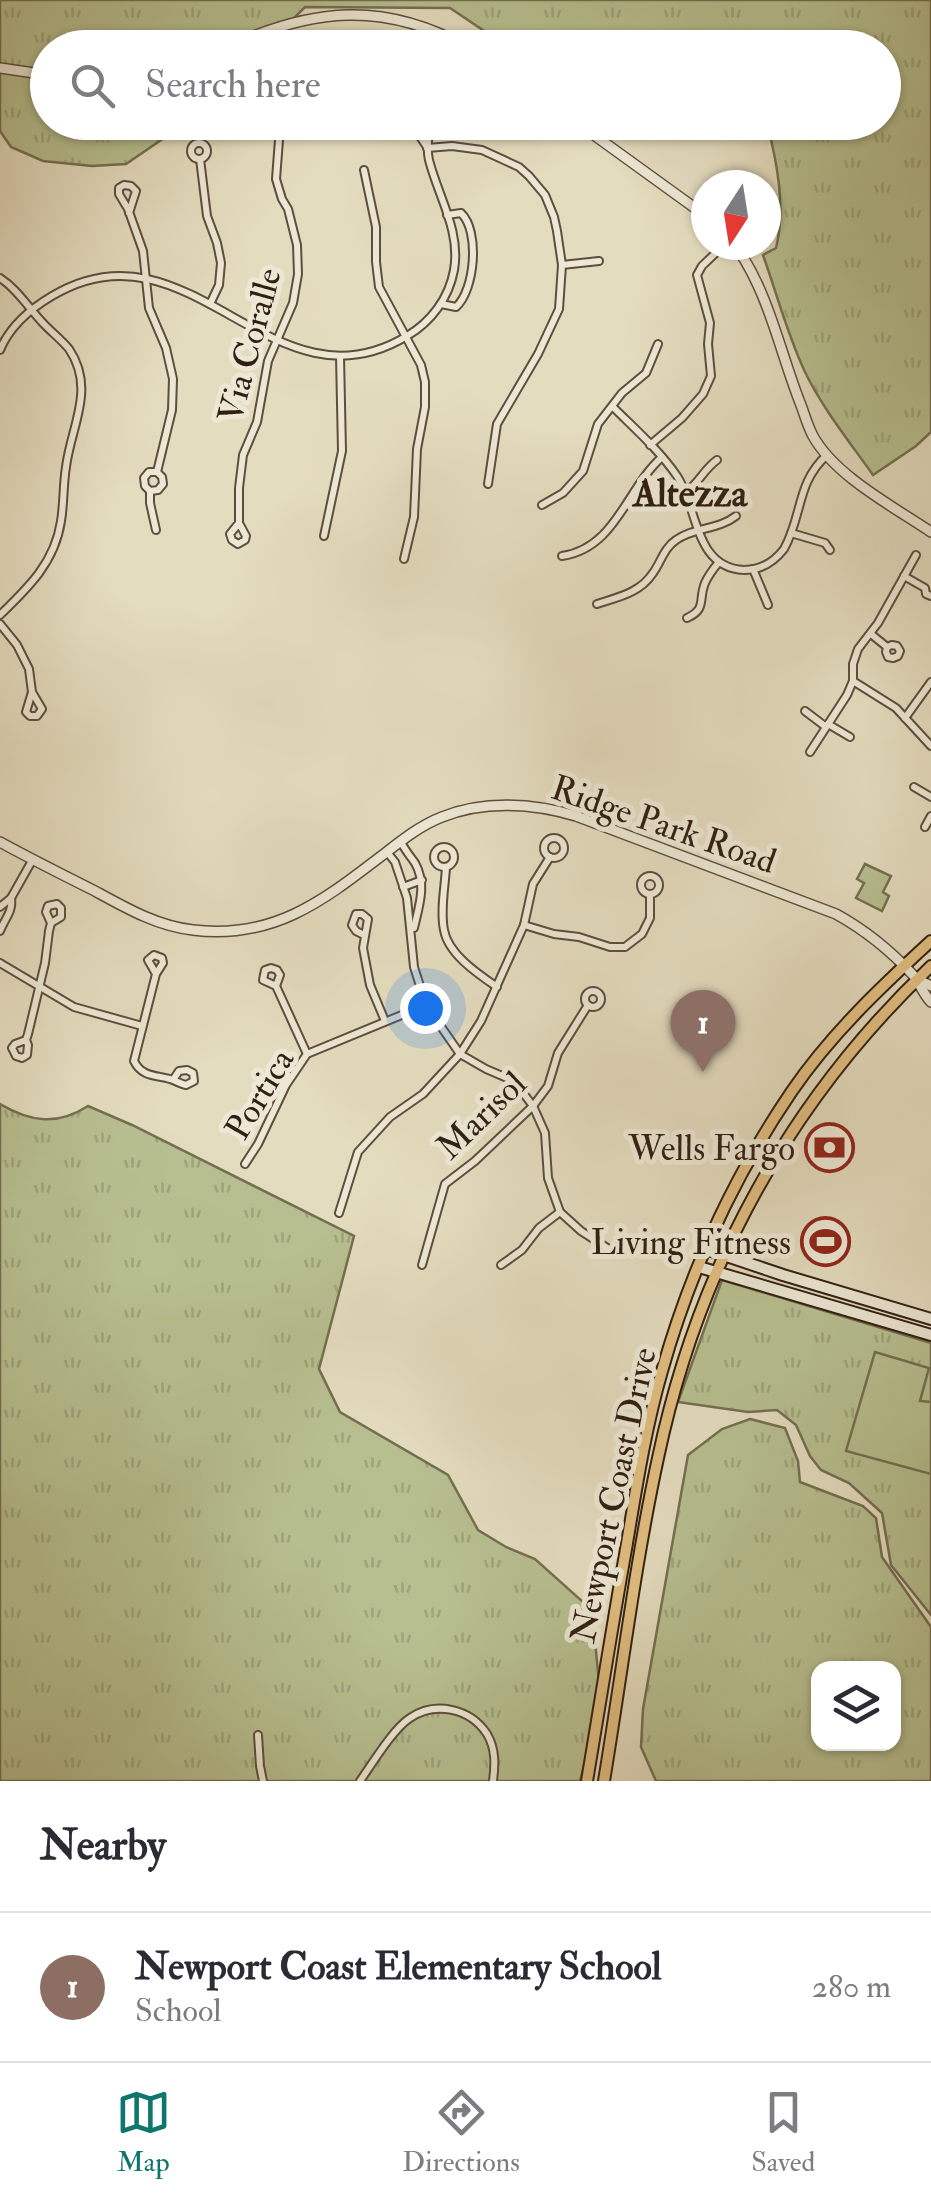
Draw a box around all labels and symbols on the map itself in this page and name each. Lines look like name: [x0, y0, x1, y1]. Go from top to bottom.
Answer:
north arrow: [691, 170, 781, 260]
street label: Via Coralle: [208, 263, 292, 427]
district label: Altezza: [631, 470, 748, 518]
street label: Ridge Park Road: [545, 766, 782, 884]
your location: [400, 983, 451, 1034]
pin: 1: [670, 990, 736, 1072]
street label: Portica: [216, 1041, 304, 1148]
street label: Marisol: [428, 1062, 536, 1169]
bank icon: Wells Fargo: [804, 1122, 856, 1174]
place label: Wells Fargo: [627, 1127, 795, 1171]
sports icon: Living Fitness: [800, 1216, 852, 1268]
place label: Living Fitness: [591, 1221, 791, 1265]
street label: Newport Coast Drive: [561, 1344, 667, 1647]

